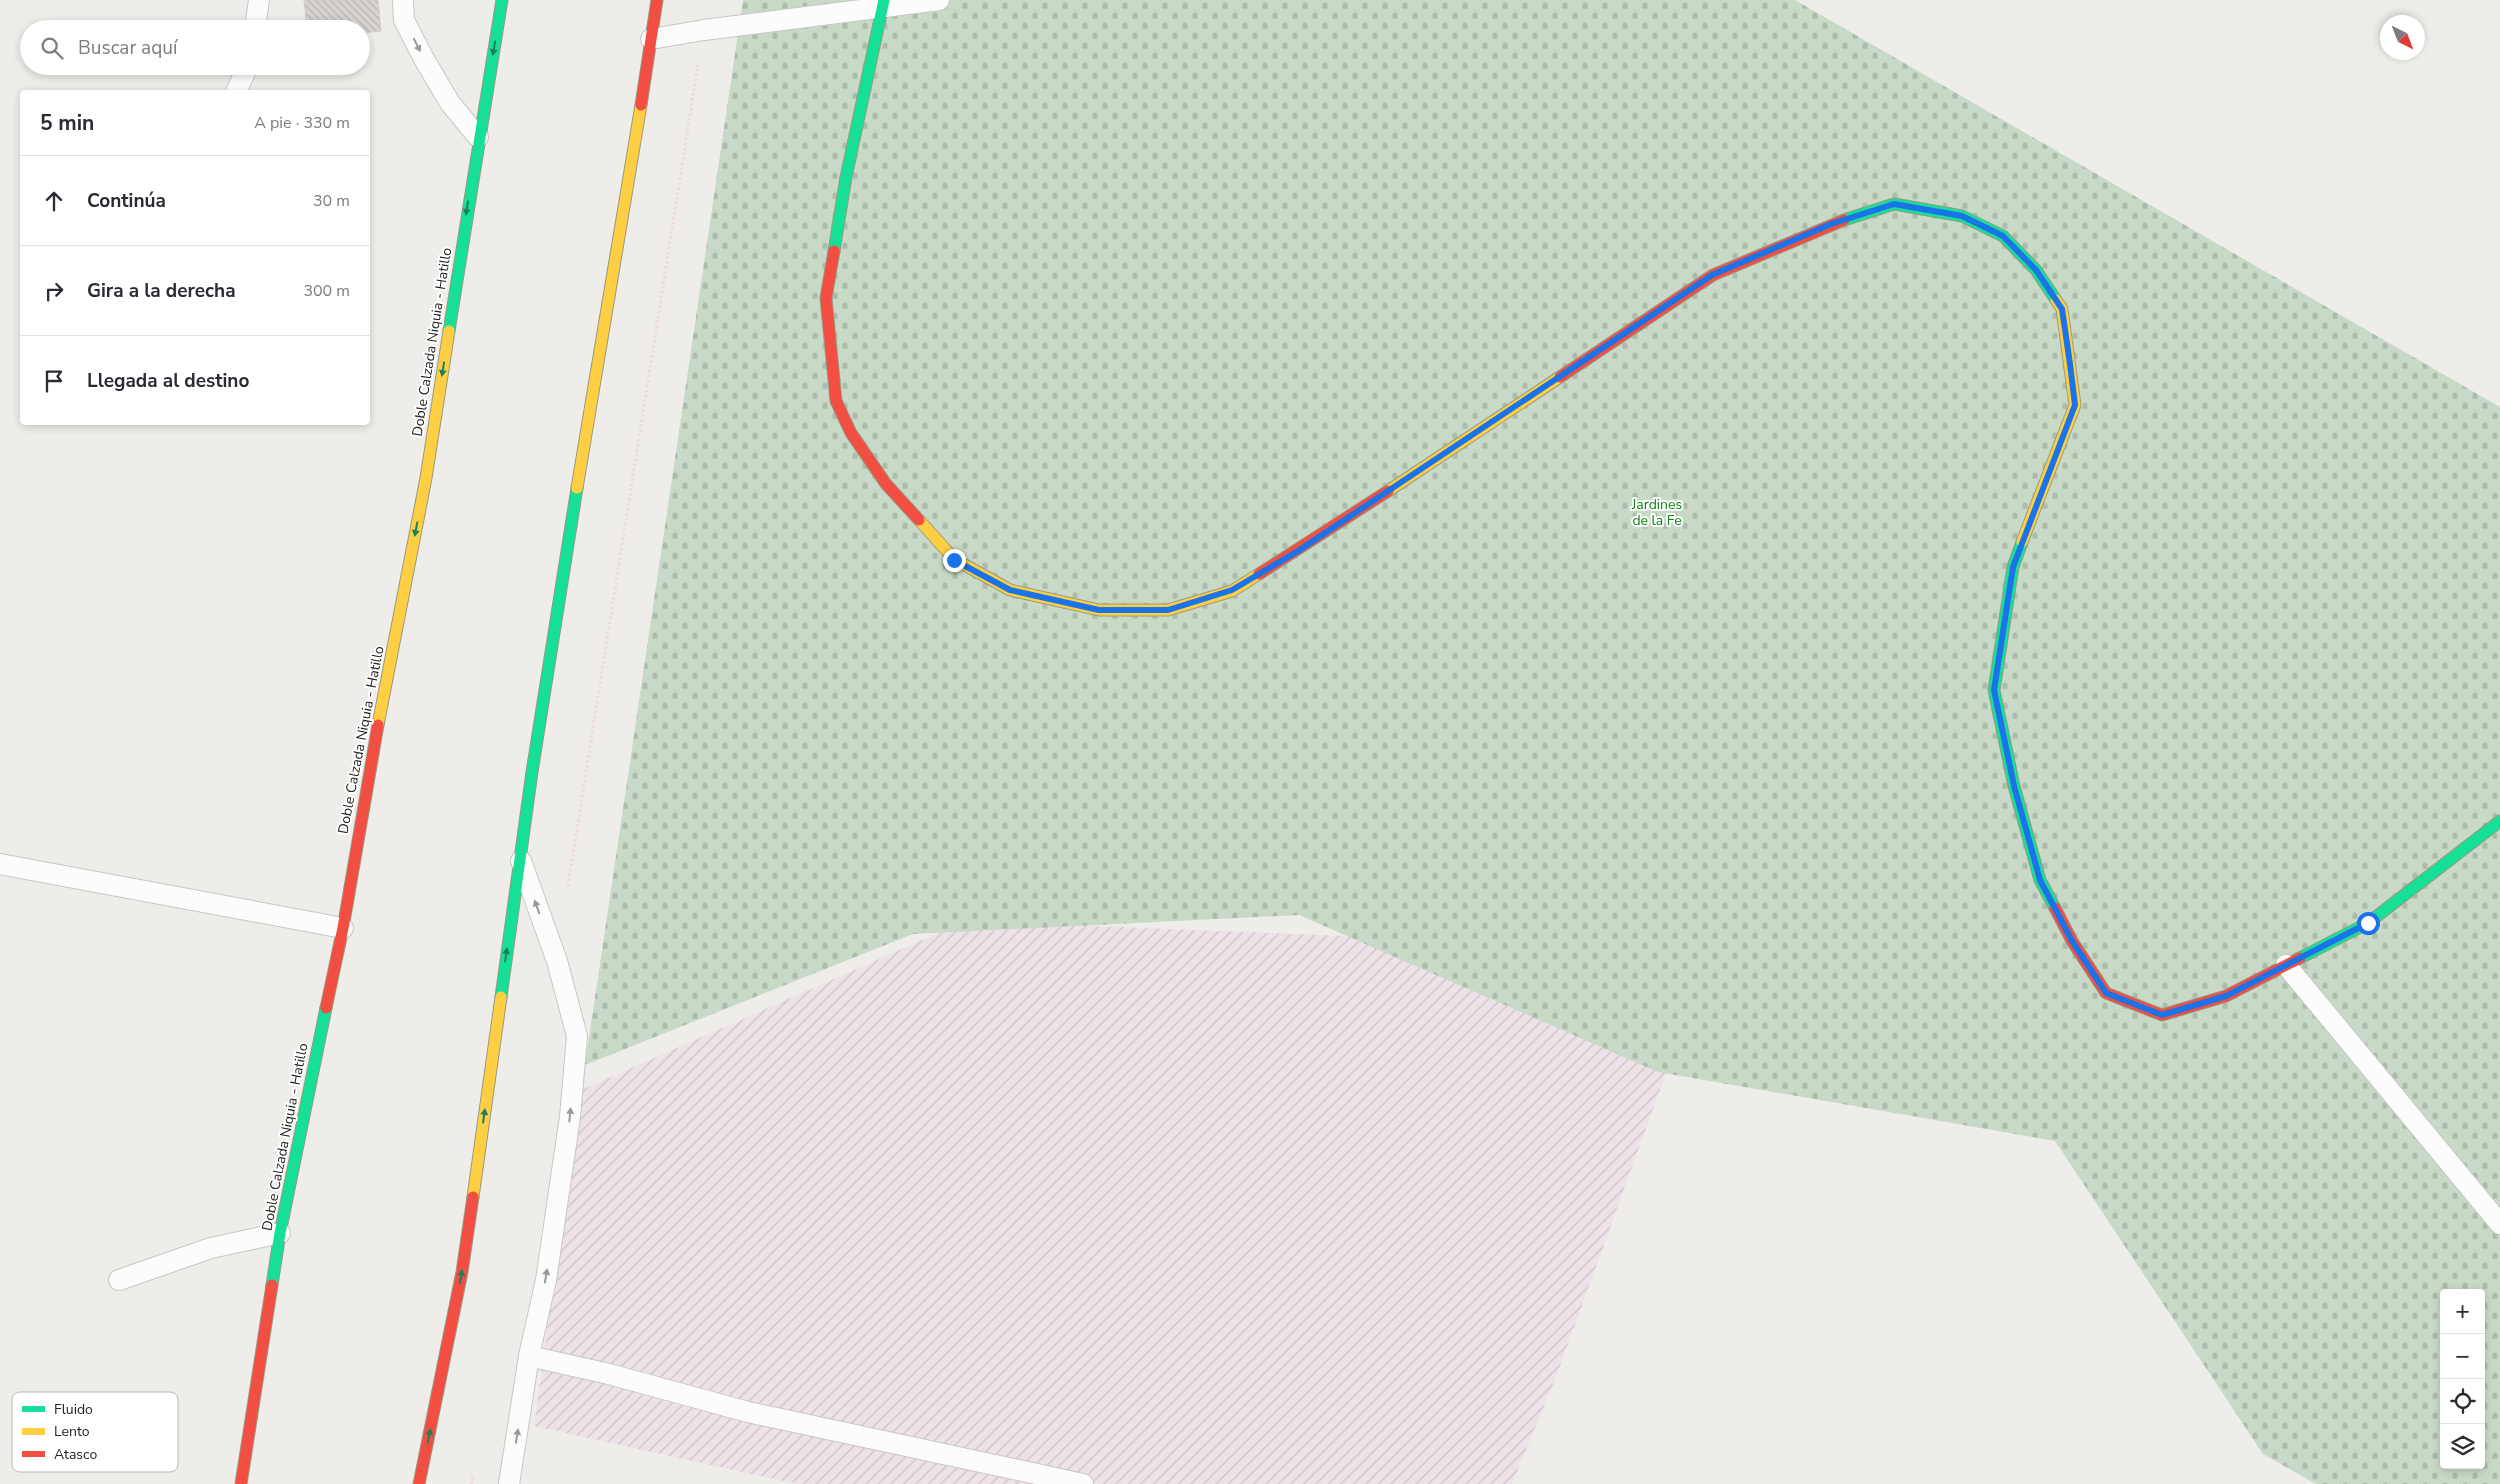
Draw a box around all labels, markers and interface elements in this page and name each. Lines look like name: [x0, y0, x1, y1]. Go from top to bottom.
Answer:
north arrow: [2380, 15, 2425, 60]
search box: [20, 20, 370, 75]
icon: search: [38, 34, 66, 62]
text: Buscar aquí: [78, 35, 177, 61]
one-way arrow: [413, 38, 421, 53]
one-way arrow: [489, 40, 497, 56]
text: 5 min: [40, 109, 94, 137]
text: A pie · 330 m: [254, 112, 350, 134]
icon: ahead: [40, 187, 68, 215]
text: Continúa: [87, 188, 166, 214]
text: 30 m: [313, 190, 350, 212]
one-way arrow: [463, 201, 471, 217]
street label: Doble Calzada Niquia - Hatillo: [408, 246, 456, 438]
icon: right: [40, 277, 68, 305]
text: Gira a la derecha: [87, 278, 236, 304]
text: 300 m: [303, 280, 350, 302]
one-way arrow: [439, 361, 447, 377]
icon: arrive: [40, 367, 68, 395]
text: Llegada al destino: [87, 368, 249, 394]
park label: Jardines de la Fe: [1631, 495, 1682, 530]
one-way arrow: [412, 522, 420, 538]
route end: [943, 549, 966, 572]
street label: Doble Calzada Niquia - Hatillo: [333, 644, 389, 835]
one-way arrow: [533, 899, 541, 914]
route start: [2357, 912, 2380, 935]
one-way arrow: [502, 947, 510, 963]
street label: Doble Calzada Niquia - Hatillo: [257, 1041, 313, 1232]
one-way arrow: [566, 1107, 574, 1123]
one-way arrow: [480, 1108, 488, 1124]
one-way arrow: [543, 1268, 551, 1284]
one-way arrow: [457, 1269, 465, 1285]
map controls: [2440, 1289, 2485, 1469]
button: +: [2440, 1289, 2485, 1334]
button: −: [2440, 1334, 2485, 1379]
button: locate: [2440, 1379, 2485, 1424]
legend: [12, 1392, 178, 1472]
text: Fluido: [54, 1400, 93, 1419]
text: Lento: [54, 1422, 90, 1441]
button: layers: [2440, 1424, 2485, 1469]
one-way arrow: [513, 1427, 521, 1443]
one-way arrow: [425, 1429, 433, 1444]
text: Atasco: [54, 1445, 97, 1464]

